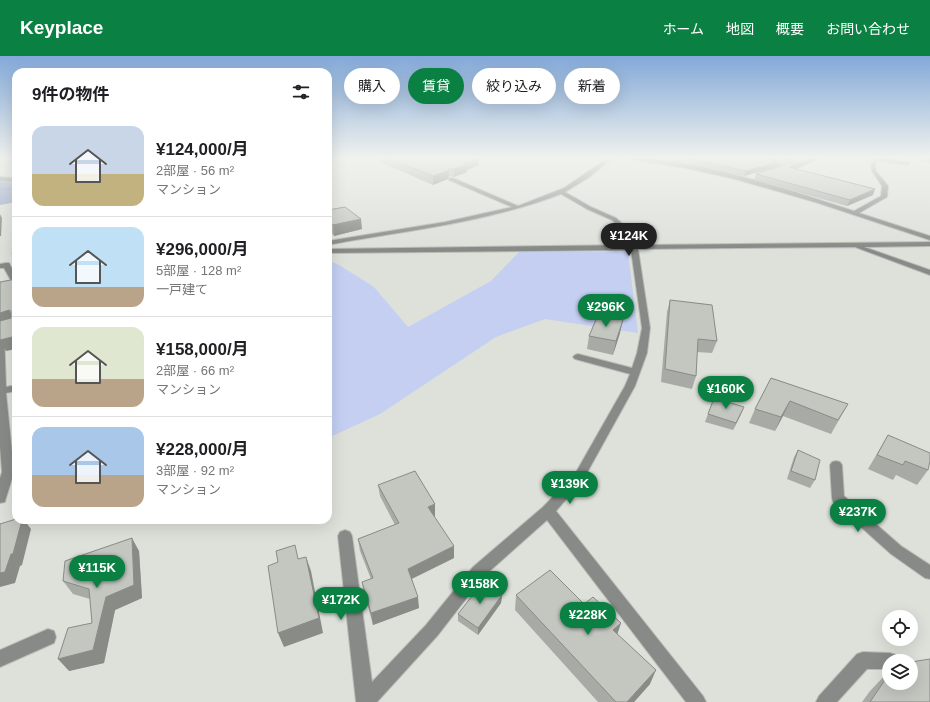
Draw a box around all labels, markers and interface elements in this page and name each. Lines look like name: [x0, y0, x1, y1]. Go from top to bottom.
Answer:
text: Keyplace: [20, 17, 103, 38]
text: ホーム: [662, 21, 704, 37]
text: 地図: [726, 21, 754, 37]
text: 概要: [776, 21, 804, 37]
text: お問い合わせ: [826, 21, 910, 37]
chip: 購入: [344, 68, 400, 104]
chip: 賃貸: [408, 68, 464, 104]
chip: 絞り込み: [472, 68, 556, 104]
chip: 新着: [564, 68, 620, 104]
icon: filters: [290, 81, 312, 103]
text: 9件の物件: [32, 85, 109, 104]
text: ¥124,000/月: [156, 140, 249, 159]
icon: home: [64, 142, 112, 190]
text: 2部屋 · 56 m²: [156, 163, 234, 178]
text: マンション: [156, 182, 221, 197]
pin: ¥124K: [601, 223, 657, 257]
text: ¥124K: [610, 228, 648, 243]
text: ¥296,000/月: [156, 240, 249, 259]
icon: home: [64, 243, 112, 291]
text: 5部屋 · 128 m²: [156, 263, 241, 278]
text: 一戸建て: [156, 282, 208, 297]
pin: ¥296K: [578, 294, 634, 328]
text: ¥296K: [587, 299, 625, 314]
text: ¥158,000/月: [156, 340, 249, 359]
icon: home: [64, 343, 112, 391]
text: 2部屋 · 66 m²: [156, 363, 234, 378]
pin: ¥160K: [698, 376, 754, 410]
text: ¥160K: [707, 381, 745, 396]
text: マンション: [156, 382, 221, 397]
text: ¥228,000/月: [156, 440, 249, 459]
icon: home: [64, 443, 112, 491]
text: 3部屋 · 92 m²: [156, 463, 234, 478]
pin: ¥139K: [542, 471, 598, 505]
text: ¥139K: [551, 476, 589, 491]
text: マンション: [156, 482, 221, 497]
pin: ¥237K: [830, 499, 886, 533]
text: ¥237K: [839, 504, 877, 519]
pin: ¥115K: [69, 555, 125, 589]
text: ¥115K: [78, 560, 116, 575]
pin: ¥158K: [452, 571, 508, 605]
text: ¥158K: [461, 576, 499, 591]
pin: ¥172K: [313, 587, 369, 621]
text: ¥172K: [322, 592, 360, 607]
pin: ¥228K: [560, 602, 616, 636]
text: ¥228K: [569, 607, 607, 622]
map controls: [882, 610, 918, 690]
button: locate: [882, 610, 918, 646]
button: layers: [882, 654, 918, 690]

